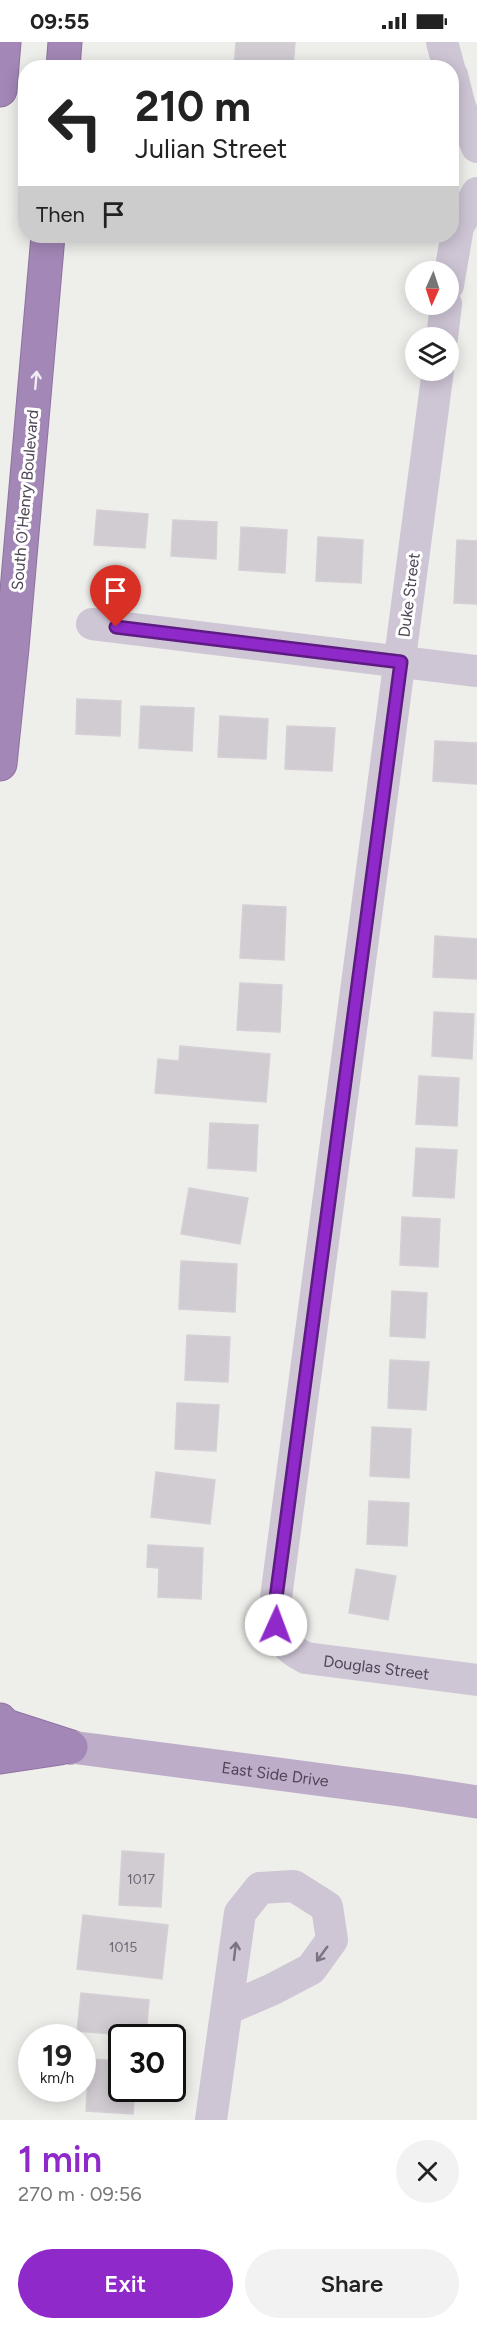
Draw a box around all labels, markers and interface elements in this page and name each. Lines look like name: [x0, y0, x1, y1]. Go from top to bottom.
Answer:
text: 09:55: [30, 8, 89, 35]
text: 210 m: [135, 81, 251, 132]
icon: left: [36, 84, 114, 162]
text: Julian Street: [135, 132, 287, 165]
icon: arrive: [97, 198, 130, 231]
text: Then: [36, 201, 85, 228]
north arrow: [405, 261, 459, 315]
map controls: [405, 261, 459, 381]
button: layers: [405, 327, 459, 381]
one-way arrow: [31, 371, 42, 390]
street label: South O'Henry Boulevard: [8, 409, 42, 591]
street label: Duke Street: [394, 552, 424, 638]
pin: [90, 565, 141, 627]
icon: arrive: [99, 574, 132, 607]
position arrow: [244, 1593, 308, 1657]
street label: Douglas Street: [322, 1651, 430, 1683]
street label: East Side Drive: [221, 1757, 330, 1790]
house number: 1017: [127, 1871, 156, 1888]
house number: 1015: [109, 1939, 137, 1956]
one-way arrow: [229, 1942, 240, 1962]
one-way arrow: [316, 1946, 328, 1962]
speed limit sign: 30: [108, 2024, 186, 2102]
text: 19: [42, 2037, 72, 2074]
text: km/h: [40, 2069, 74, 2087]
text: 1 min: [18, 2138, 102, 2181]
button: close: [396, 2140, 459, 2203]
text: 270 m · 09:56: [18, 2182, 142, 2206]
button: Exit: [18, 2249, 233, 2318]
button: Share: [245, 2249, 459, 2318]

